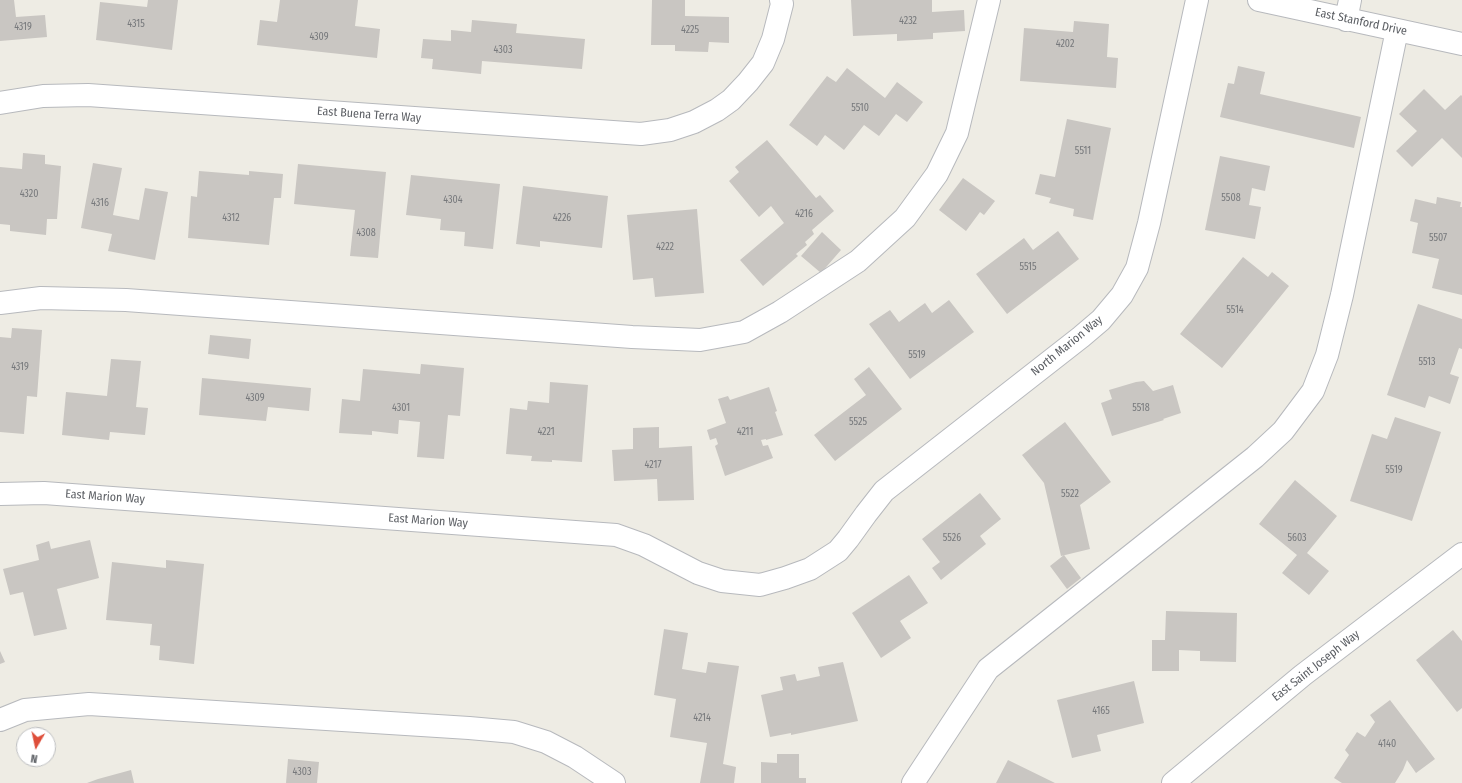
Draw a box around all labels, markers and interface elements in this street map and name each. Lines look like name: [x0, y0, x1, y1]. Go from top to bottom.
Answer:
street label: East Stanford Drive: [1314, 5, 1408, 39]
house number: 4232: [899, 15, 917, 27]
house number: 4315: [127, 18, 145, 30]
house number: 4319: [14, 21, 32, 33]
house number: 4225: [681, 24, 699, 36]
house number: 4309: [309, 31, 329, 43]
house number: 4202: [1056, 38, 1074, 50]
house number: 4303: [494, 44, 512, 56]
house number: 5510: [851, 102, 869, 114]
street label: East Buena Terra Way: [317, 104, 421, 126]
house number: 5511: [1075, 145, 1091, 157]
house number: 4320: [20, 188, 38, 200]
house number: 5508: [1221, 192, 1241, 204]
house number: 4304: [443, 194, 463, 206]
house number: 4316: [91, 197, 109, 209]
house number: 4216: [795, 208, 813, 220]
house number: 4312: [222, 212, 240, 224]
house number: 4226: [553, 212, 571, 224]
house number: 4308: [356, 227, 376, 239]
house number: 5507: [1429, 232, 1447, 244]
house number: 4222: [656, 241, 674, 253]
house number: 5515: [1019, 261, 1037, 273]
house number: 5514: [1226, 304, 1244, 316]
street label: North Marion Way: [1028, 313, 1106, 379]
house number: 5519: [908, 349, 926, 361]
house number: 5513: [1418, 356, 1436, 368]
house number: 4319: [11, 361, 29, 373]
house number: 4309: [245, 392, 265, 404]
house number: 4301: [392, 402, 410, 414]
house number: 5518: [1132, 402, 1150, 414]
house number: 5525: [849, 416, 867, 428]
house number: 4221: [537, 426, 555, 438]
house number: 4211: [737, 426, 753, 438]
house number: 4217: [645, 459, 661, 471]
house number: 5519: [1385, 464, 1403, 476]
street label: East Marion Way: [65, 487, 145, 507]
house number: 5522: [1061, 488, 1079, 500]
street label: East Marion Way: [388, 511, 468, 531]
house number: 5526: [943, 532, 961, 544]
house number: 5603: [1287, 532, 1307, 544]
street label: East Saint Joseph Way: [1269, 627, 1363, 705]
house number: 4165: [1092, 705, 1110, 717]
house number: 4214: [693, 712, 711, 724]
north arrow: [16, 727, 56, 767]
house number: 4140: [1378, 738, 1396, 750]
text: N: [30, 751, 38, 765]
house number: 4303: [293, 766, 311, 778]

